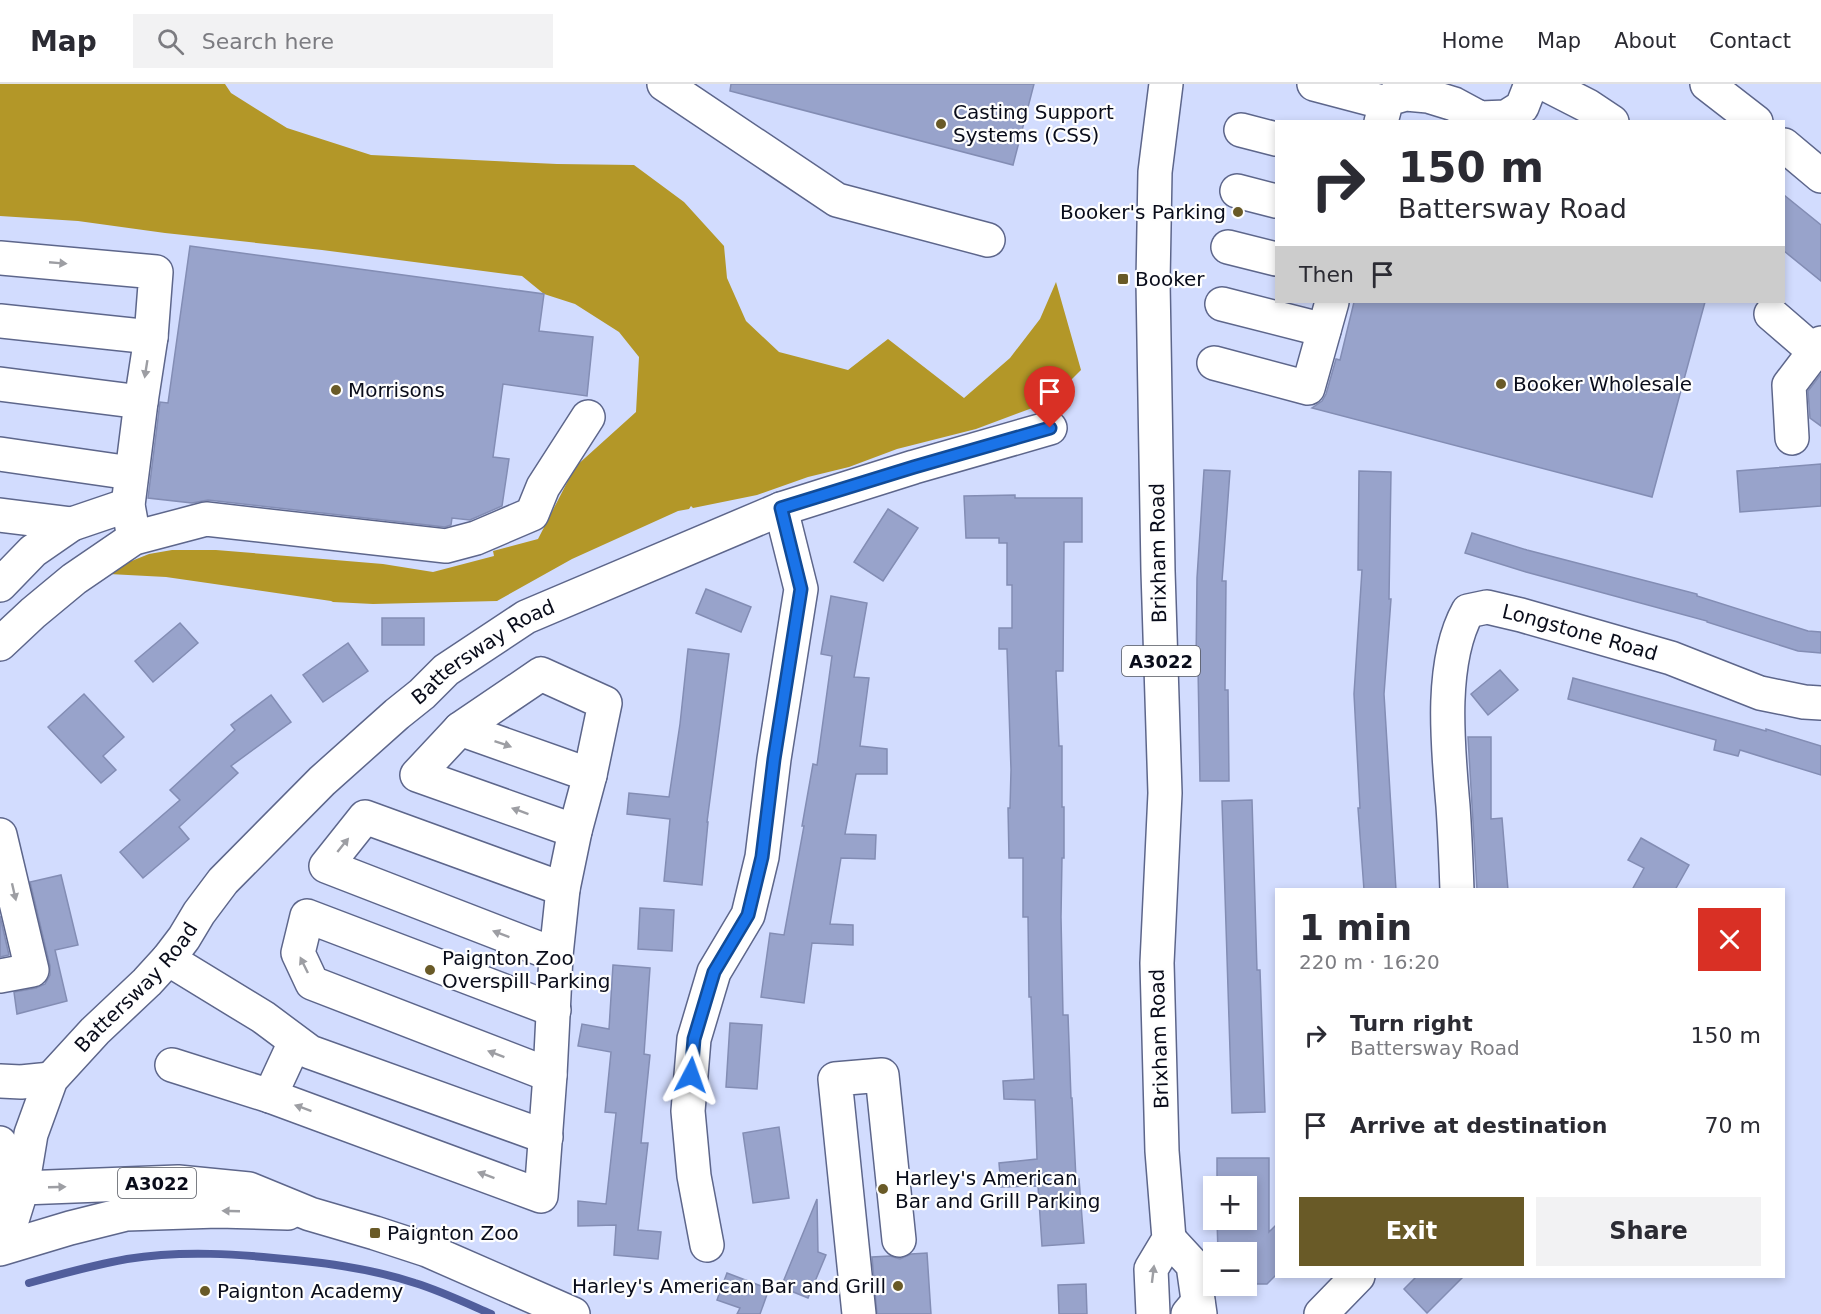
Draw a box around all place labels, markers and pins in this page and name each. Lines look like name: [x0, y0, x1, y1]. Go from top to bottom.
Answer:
place label: Casting Support Systems (CSS): [953, 100, 1114, 147]
marker: Casting Support Systems (CSS): [934, 117, 948, 131]
place label: Booker's Parking: [1060, 200, 1226, 224]
marker: Booker's Parking: [1231, 205, 1245, 219]
place label: Booker: [1135, 267, 1205, 291]
marker: Booker: [1116, 272, 1130, 286]
pin: [1024, 366, 1075, 428]
place label: Booker Wholesale: [1513, 372, 1692, 396]
marker: Booker Wholesale: [1494, 377, 1508, 391]
place label: Morrisons: [348, 378, 445, 402]
marker: Morrisons: [329, 383, 343, 397]
place label: Paignton Zoo Overspill Parking: [442, 946, 610, 993]
marker: Paignton Zoo Overspill Parking: [423, 963, 437, 977]
place label: Harley's American Bar and Grill Parking: [895, 1166, 1100, 1213]
marker: Harley's American Bar and Grill Parking: [876, 1182, 890, 1196]
place label: Paignton Zoo: [387, 1221, 519, 1245]
marker: Paignton Zoo: [368, 1226, 382, 1240]
place label: Harley's American Bar and Grill: [572, 1274, 886, 1298]
place label: Paignton Academy: [217, 1279, 404, 1303]
marker: Harley's American Bar and Grill: [891, 1279, 905, 1293]
marker: Paignton Academy: [198, 1284, 212, 1298]

